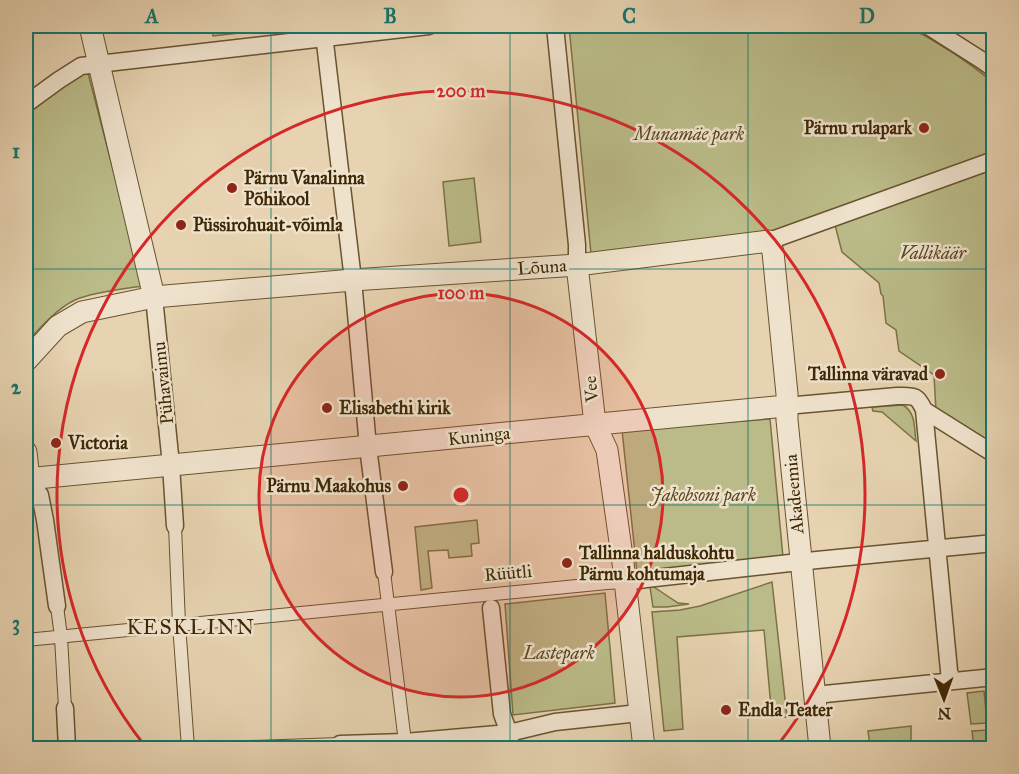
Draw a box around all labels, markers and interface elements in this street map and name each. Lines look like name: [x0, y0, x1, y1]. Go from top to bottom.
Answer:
text: A: [143, 4, 159, 28]
text: B: [383, 4, 397, 28]
text: C: [622, 4, 636, 28]
text: D: [859, 4, 875, 28]
text: 200 m: [437, 80, 486, 102]
place label: Pärnu rulapark: [804, 117, 913, 140]
marker: Pärnu rulapark: [917, 121, 931, 135]
park label: Munamäe park: [632, 123, 744, 146]
text: 1: [12, 139, 20, 163]
place label: Pärnu Vanalinna Põhikool: [244, 167, 365, 210]
marker: Pärnu Vanalinna Põhikool: [225, 181, 239, 195]
place label: Püssirohuait-võimla: [193, 214, 343, 236]
marker: Püssirohuait-võimla: [174, 218, 188, 232]
park label: Vallikäär: [900, 242, 968, 264]
street label: Lõuna: [517, 254, 568, 280]
text: 100 m: [438, 282, 485, 304]
street label: Pühavaimu: [148, 340, 178, 425]
place label: Tallinna väravad: [807, 363, 929, 385]
marker: Tallinna väravad: [933, 367, 947, 381]
text: 2: [11, 375, 22, 399]
street label: Vee: [579, 375, 603, 404]
place label: Elisabethi kirik: [339, 397, 451, 419]
marker: Elisabethi kirik: [320, 401, 334, 415]
street label: Kuninga: [447, 422, 512, 451]
place label: Victoria: [67, 432, 128, 454]
marker: Victoria: [49, 436, 63, 450]
street label: Akadeemia: [780, 453, 809, 536]
place label: Pärnu Maakohus: [266, 475, 391, 497]
marker: Pärnu Maakohus: [396, 479, 410, 493]
park label: Jakobsoni park: [649, 484, 756, 507]
centre of rings: [451, 485, 471, 505]
place label: Tallinna halduskohtu Pärnu kohtumaja: [578, 542, 735, 586]
marker: Tallinna halduskohtu Pärnu kohtumaja: [560, 556, 574, 570]
street label: Rüütli: [483, 560, 533, 586]
text: 3: [12, 611, 20, 636]
district label: KESKLINN: [126, 614, 256, 640]
park label: Lastepark: [522, 642, 595, 665]
north arrow: [914, 669, 974, 729]
place label: Endla Teater: [738, 699, 834, 721]
marker: Endla Teater: [719, 703, 733, 717]
text: N: [937, 704, 951, 723]

